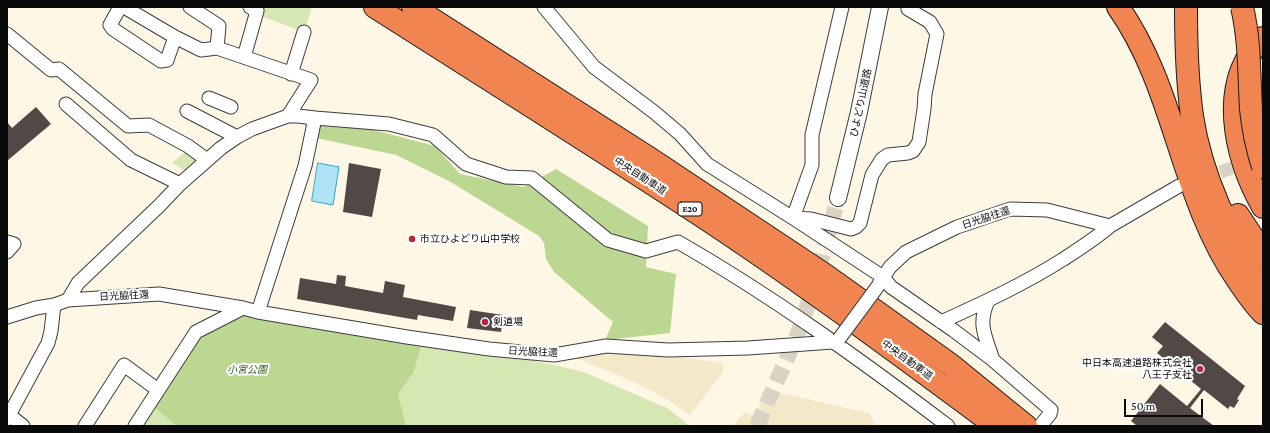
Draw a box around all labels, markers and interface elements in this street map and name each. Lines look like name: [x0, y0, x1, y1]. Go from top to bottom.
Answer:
street label: ひよどり山道路: [848, 68, 874, 138]
street label: 中央自動車道: [612, 155, 668, 197]
road number: E20: [678, 202, 702, 216]
street label: 日光脇往還: [960, 205, 1012, 231]
place label: 市立ひよどり山中学校: [420, 233, 520, 245]
marker: 市立ひよどり山中学校: [407, 234, 417, 244]
street label: 日光脇往還: [99, 289, 149, 303]
place label: 剣道場: [493, 316, 523, 328]
marker: 剣道場: [480, 317, 490, 327]
street label: 中央自動車道: [879, 338, 935, 382]
street label: 日光脇往還: [508, 345, 558, 359]
place label: 中日本高速道路株式会社 八王子支社: [1082, 357, 1192, 380]
park label: 小宮公園: [227, 364, 267, 376]
marker: 中日本高速道路株式会社 八王子支社: [1195, 364, 1205, 374]
scale bar: [1126, 391, 1205, 417]
text: 50 m: [1131, 399, 1155, 413]

